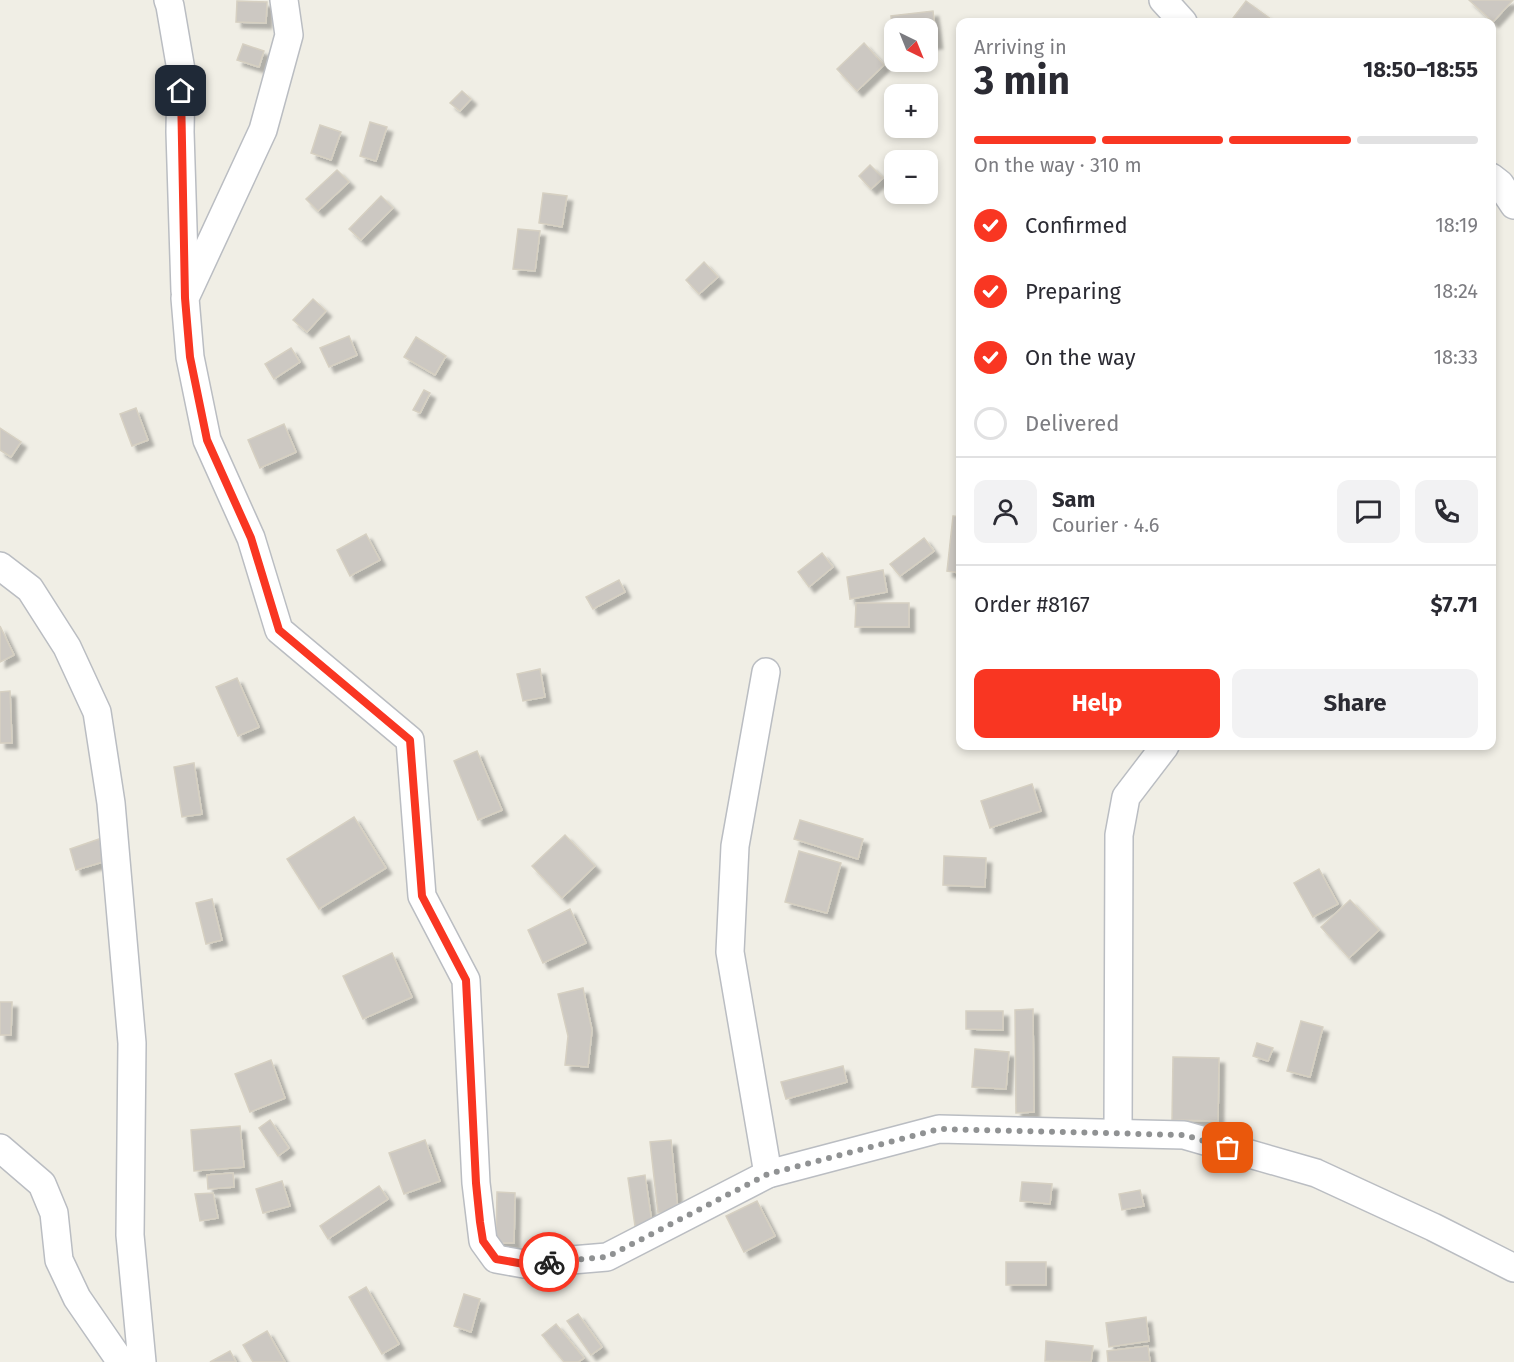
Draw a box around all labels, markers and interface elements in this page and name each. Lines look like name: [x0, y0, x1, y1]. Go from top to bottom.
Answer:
north arrow: [884, 18, 938, 72]
map controls: [884, 18, 938, 204]
text: Arriving in: [974, 35, 1067, 59]
text: 18:50–18:55: [1363, 56, 1478, 83]
text: 3 min: [974, 58, 1070, 104]
pin: [155, 65, 206, 116]
icon: home: [164, 74, 197, 107]
button: +: [884, 84, 938, 138]
button: −: [884, 150, 938, 204]
text: On the way · 310 m: [974, 153, 1142, 177]
icon: check: [974, 209, 1007, 242]
text: Confirmed: [1025, 212, 1128, 239]
text: 18:19: [1435, 213, 1478, 237]
icon: check: [974, 275, 1007, 308]
text: Preparing: [1025, 278, 1121, 305]
text: 18:24: [1434, 279, 1478, 303]
icon: check: [974, 341, 1007, 374]
text: On the way: [1025, 344, 1136, 371]
text: 18:33: [1433, 345, 1478, 369]
text: Delivered: [1025, 410, 1120, 437]
button: person: [974, 480, 1037, 543]
button: chat: [1337, 480, 1400, 543]
button: phone: [1415, 480, 1478, 543]
text: Sam: [1052, 486, 1095, 513]
text: Courier · 4.6: [1052, 513, 1159, 537]
text: Order #8167: [974, 591, 1090, 618]
text: $7.71: [1431, 591, 1478, 618]
button: Help: [974, 669, 1220, 738]
button: Share: [1232, 669, 1478, 738]
pin: [1202, 1122, 1253, 1173]
icon: bag: [1211, 1131, 1244, 1164]
courier: [519, 1232, 579, 1292]
icon: bike: [533, 1246, 566, 1279]

